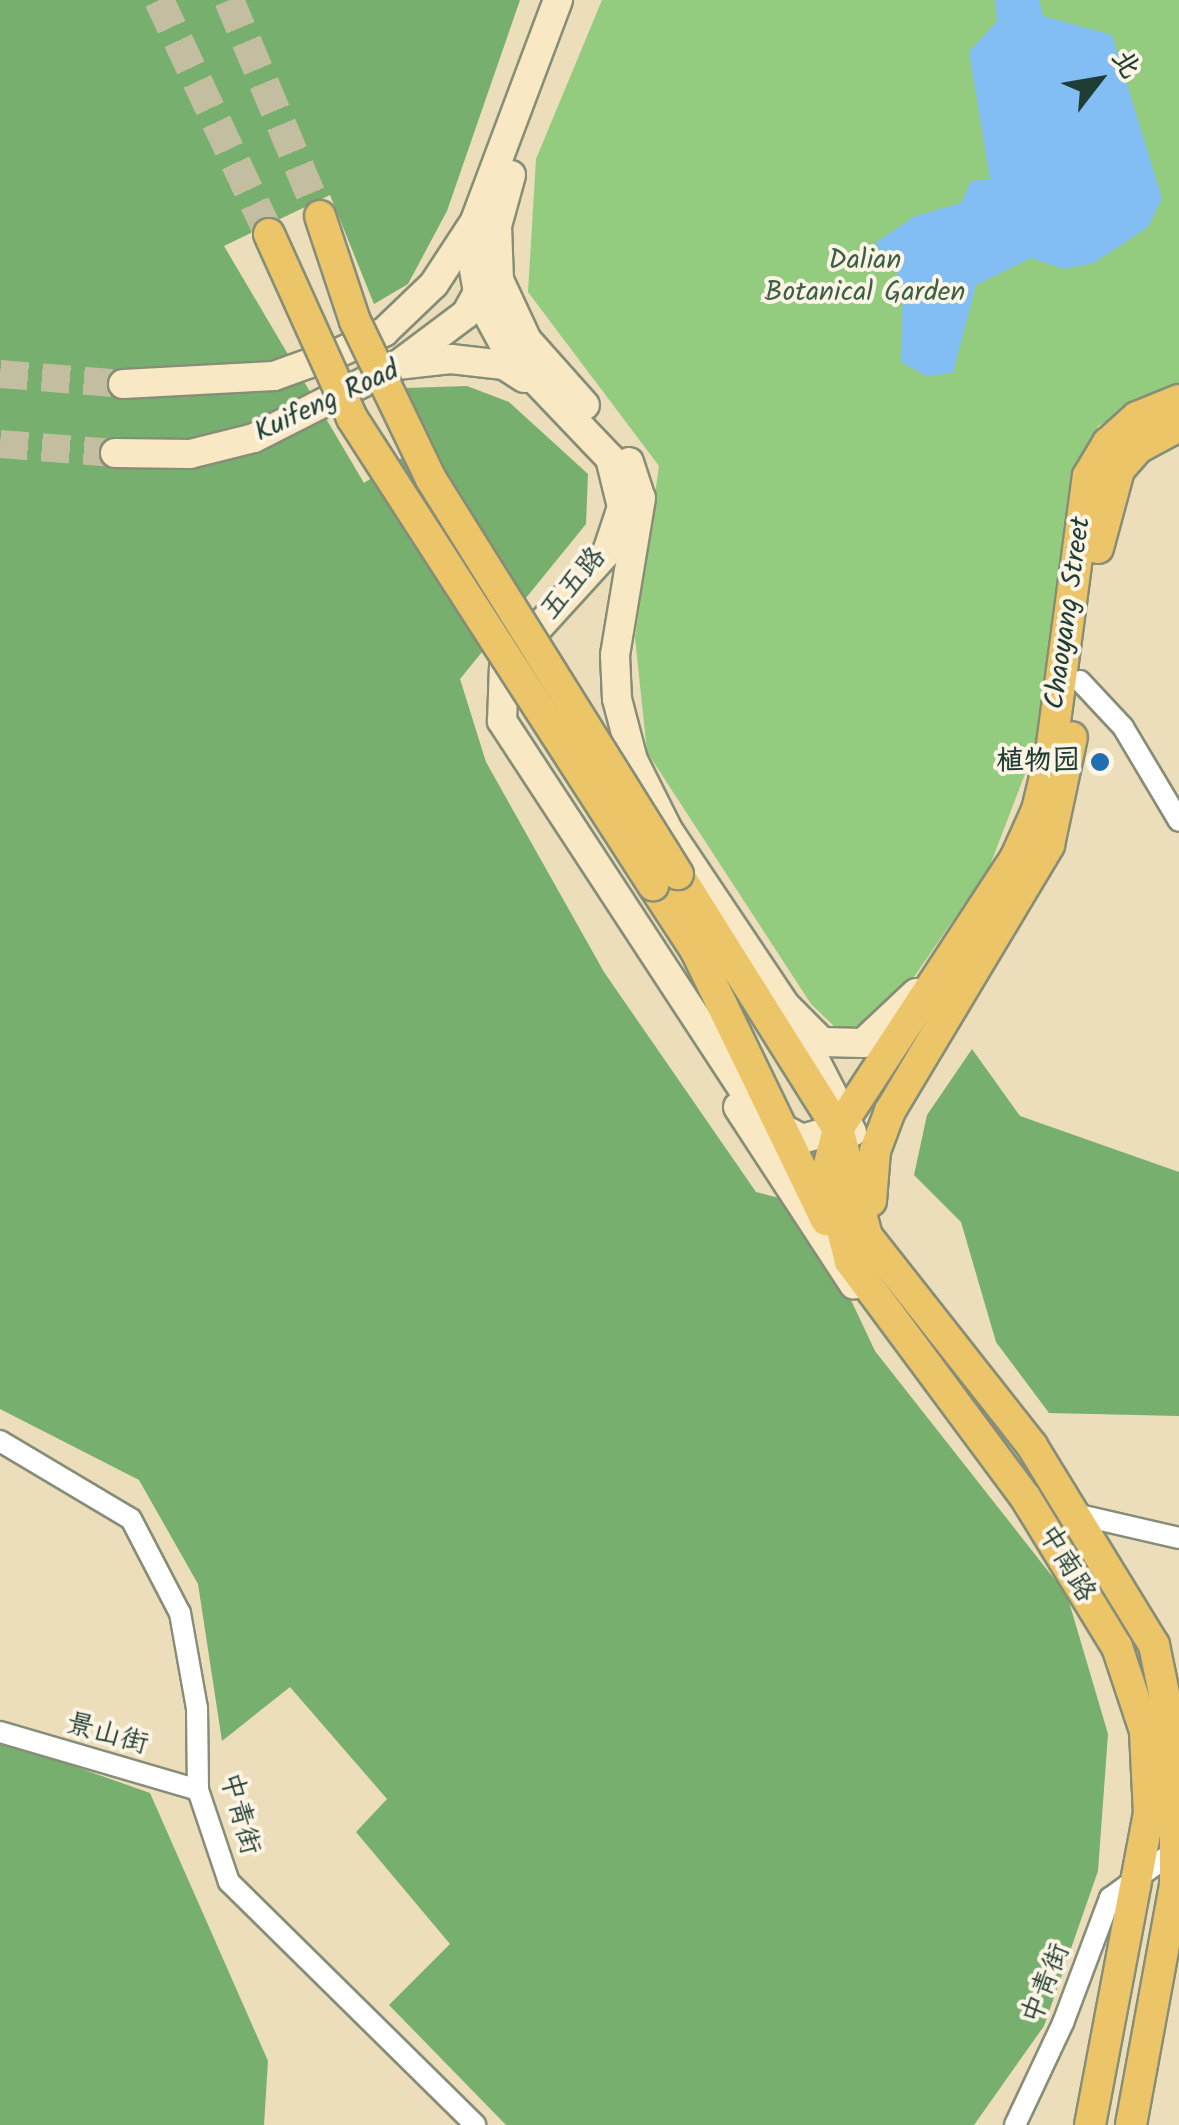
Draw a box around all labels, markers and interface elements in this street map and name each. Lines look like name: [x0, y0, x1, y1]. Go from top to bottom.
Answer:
north arrow: [1049, 30, 1149, 130]
text: 北: [1099, 41, 1152, 88]
park label: Dalian Botanical Garden: [765, 244, 965, 310]
street label: Kuifeng Road: [249, 354, 405, 450]
street label: Chaoyang Street: [1039, 514, 1099, 712]
street label: 五五路: [534, 541, 614, 627]
place label: 植物园: [996, 745, 1080, 779]
marker: 植物园: [1089, 751, 1111, 773]
street label: 中南路: [1030, 1519, 1102, 1609]
street label: 景山街: [62, 1707, 152, 1763]
street label: 中青街: [212, 1769, 266, 1859]
street label: 中青街: [1016, 1939, 1078, 2029]

